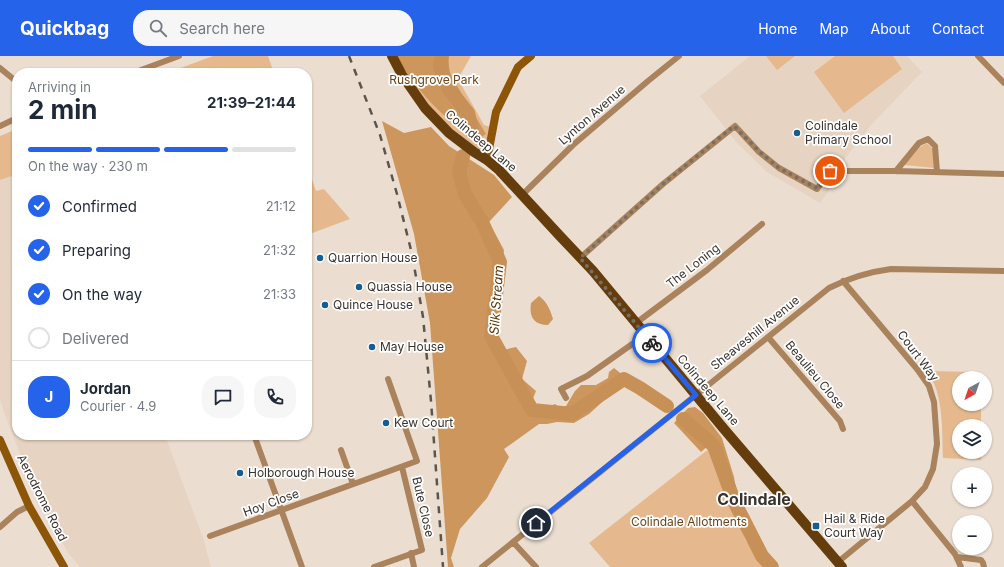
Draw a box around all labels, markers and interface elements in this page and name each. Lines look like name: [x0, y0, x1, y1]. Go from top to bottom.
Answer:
search box: [133, 10, 413, 46]
text: Quickbag: [20, 17, 109, 40]
icon: search: [147, 17, 169, 39]
text: Search here: [179, 19, 265, 38]
text: Home: [758, 20, 797, 37]
text: Map: [819, 20, 849, 37]
text: About: [871, 20, 910, 37]
text: Contact: [932, 20, 984, 37]
park label: Rushgrove Park: [389, 72, 479, 87]
text: Arriving in: [28, 79, 91, 95]
street label: Lynton Avenue: [555, 82, 628, 148]
text: 21:39–21:44: [207, 93, 296, 112]
text: 2 min: [28, 94, 98, 125]
street label: Colindeep Lane: [443, 106, 520, 175]
place label: Colindale Primary School: [805, 118, 891, 147]
marker: Colindale Primary School: [792, 128, 802, 138]
pin: [813, 154, 847, 188]
text: On the way · 230 m: [28, 158, 148, 174]
icon: bag: [819, 160, 841, 182]
icon: check: [28, 195, 50, 217]
text: Confirmed: [62, 197, 137, 216]
text: 21:12: [266, 198, 296, 214]
icon: check: [28, 239, 50, 261]
street label: The Loning: [663, 240, 722, 291]
text: Preparing: [62, 241, 131, 260]
text: 21:32: [263, 242, 296, 258]
place label: Quarrion House: [328, 250, 418, 265]
marker: Quarrion House: [315, 253, 325, 263]
water label: Silk Stream: [486, 265, 506, 335]
place label: Quassia House: [367, 279, 452, 294]
marker: Quassia House: [354, 282, 364, 292]
icon: check: [28, 283, 50, 305]
text: On the way: [62, 285, 142, 304]
text: 21:33: [263, 286, 296, 302]
street label: Sheaveshill Avenue: [707, 292, 802, 373]
place label: Quince House: [333, 297, 413, 312]
marker: Quince House: [320, 300, 330, 310]
courier: [632, 323, 672, 363]
street label: Court Way: [894, 327, 942, 384]
text: Delivered: [62, 329, 129, 348]
icon: bike: [641, 332, 663, 354]
street label: Beaulieu Close: [783, 338, 848, 412]
place label: May House: [380, 339, 444, 354]
marker: May House: [367, 342, 377, 352]
street label: Colindeep Lane: [674, 351, 743, 428]
north arrow: [952, 371, 992, 411]
map controls: [952, 371, 992, 555]
button: chat: [202, 376, 244, 418]
button: phone: [254, 376, 296, 418]
text: Jordan: [80, 379, 131, 398]
text: J: [45, 387, 53, 406]
text: Courier · 4.9: [80, 398, 156, 414]
place label: Kew Court: [394, 415, 453, 430]
marker: Kew Court: [381, 418, 391, 428]
button: layers: [952, 419, 992, 459]
street label: Aerodrome Road: [14, 452, 71, 544]
place label: Holborough House: [248, 465, 355, 480]
button: +: [952, 467, 992, 507]
marker: Holborough House: [235, 468, 245, 478]
street label: Bute Close: [409, 475, 438, 538]
street label: Hoy Close: [241, 486, 301, 520]
district label: Colindale: [717, 489, 791, 509]
pin: [519, 506, 553, 540]
place label: Hail & Ride Court Way: [824, 511, 885, 540]
icon: home: [525, 512, 547, 534]
park label: Colindale Allotments: [631, 514, 747, 529]
button: −: [952, 515, 992, 555]
marker: Hail & Ride Court Way: [811, 521, 821, 531]

